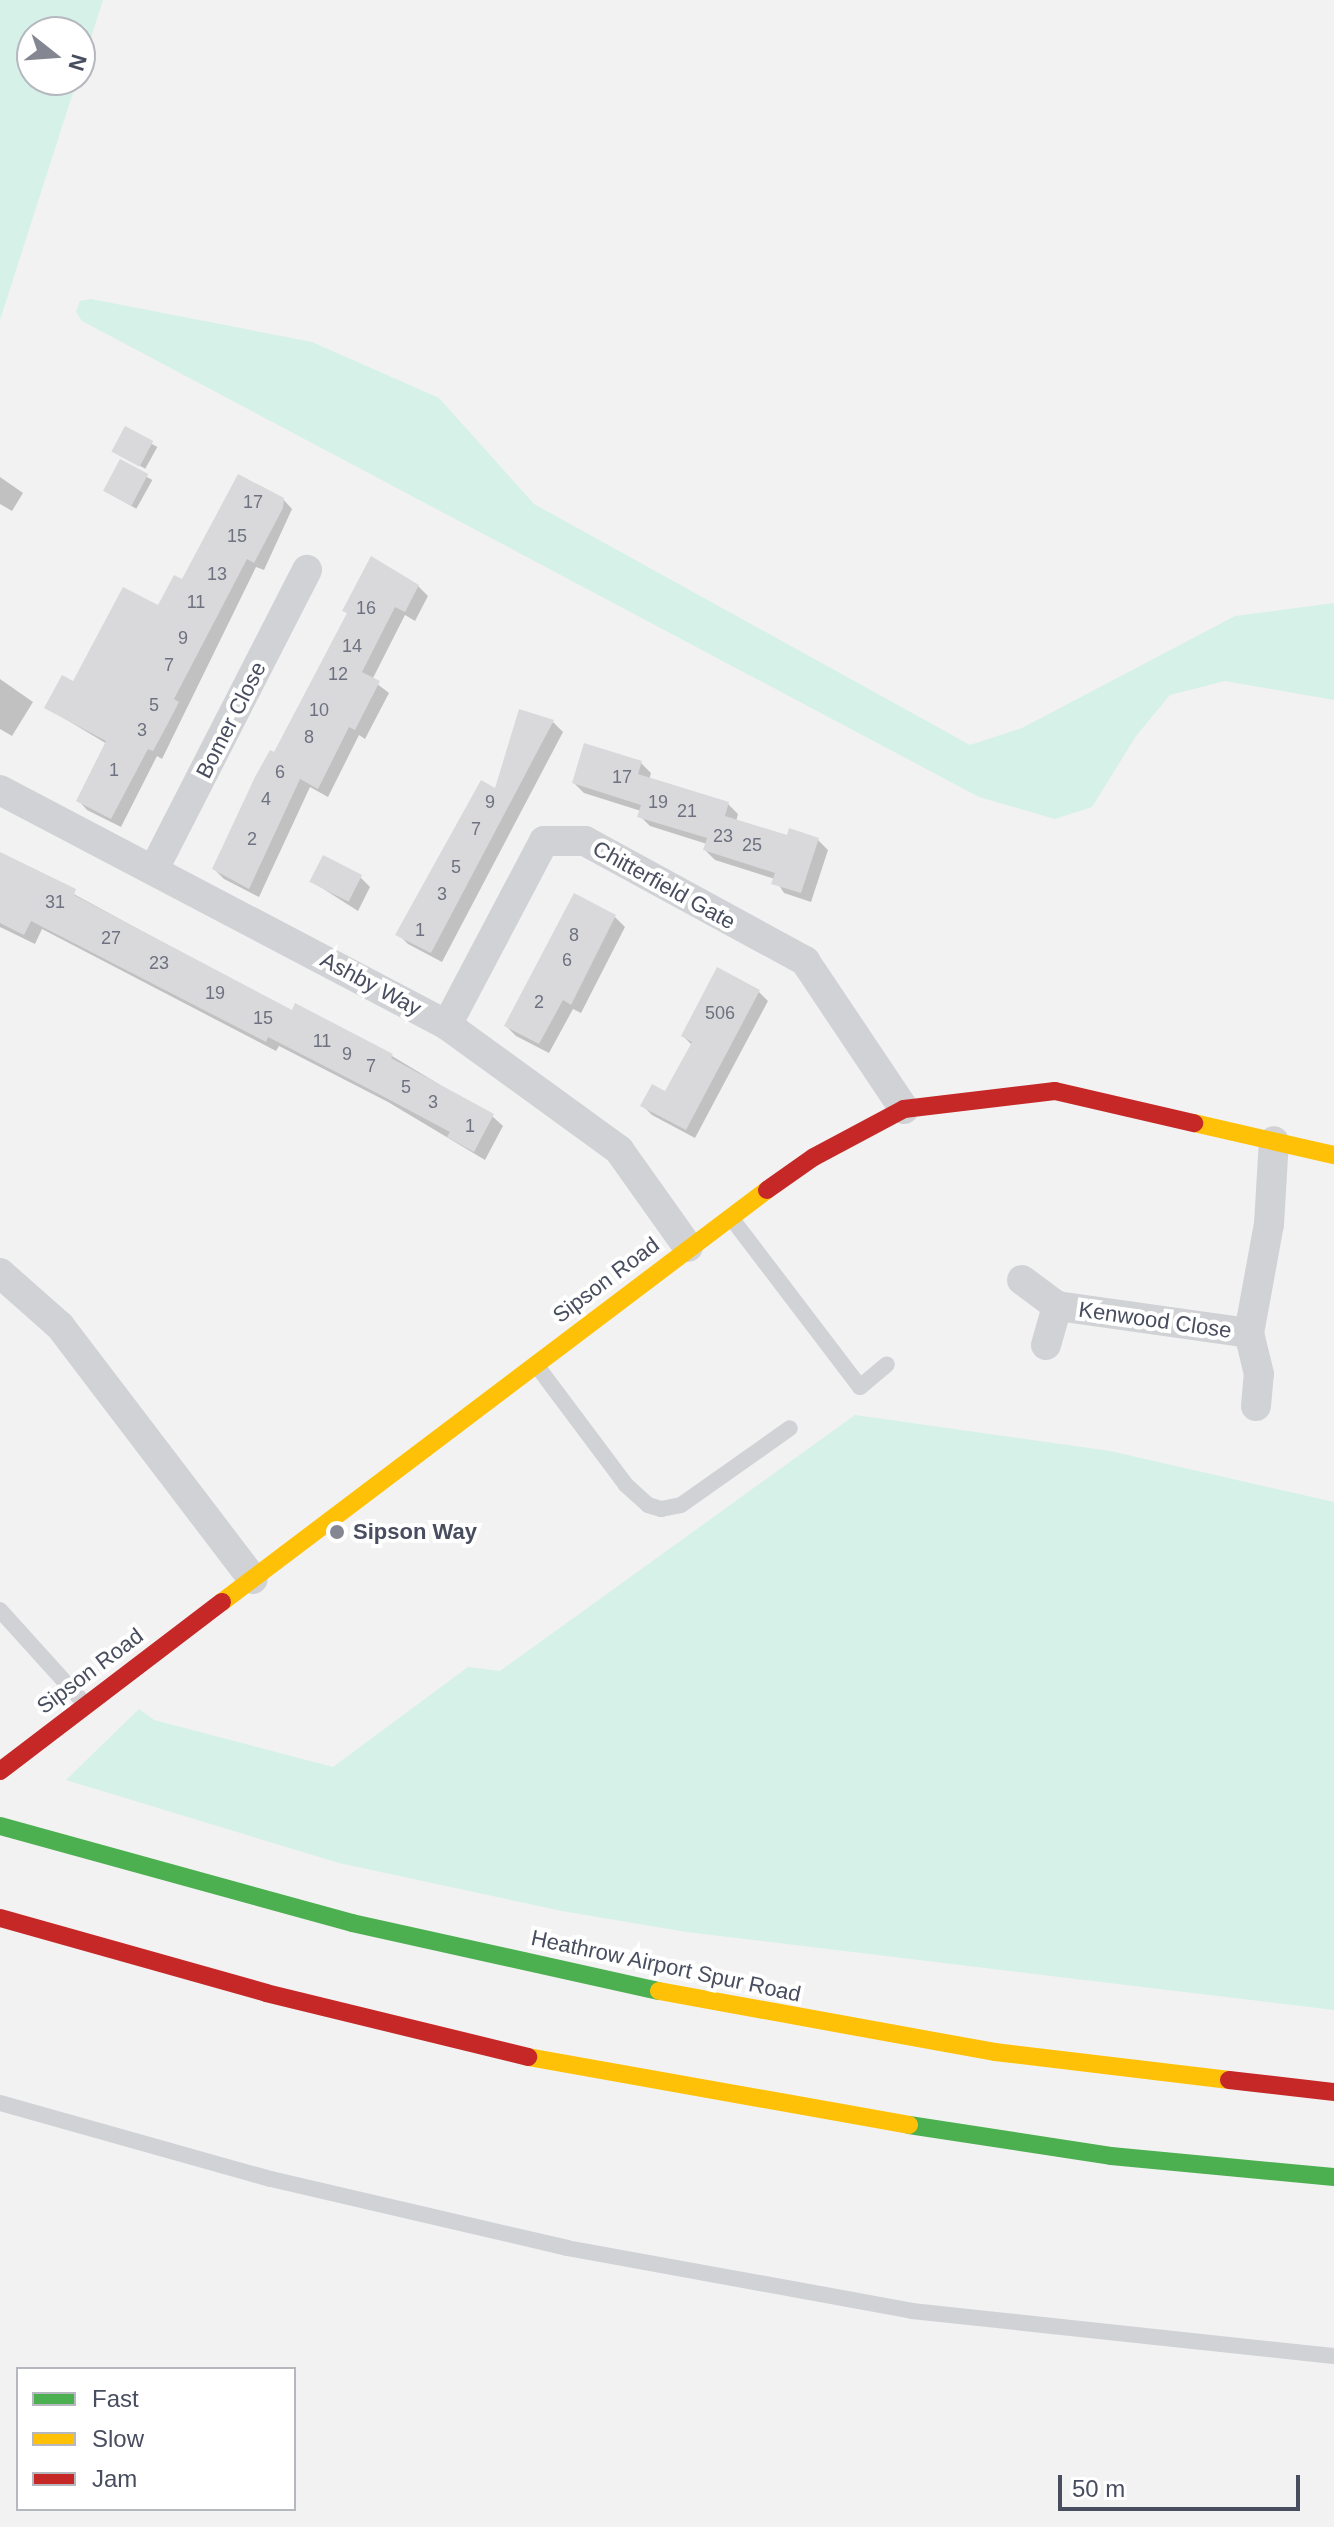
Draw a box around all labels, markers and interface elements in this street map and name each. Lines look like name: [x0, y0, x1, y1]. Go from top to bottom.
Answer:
north arrow: [16, 16, 96, 96]
text: N: [63, 51, 92, 74]
house number: 17: [243, 491, 263, 513]
house number: 15: [227, 525, 247, 547]
house number: 13: [207, 563, 227, 585]
house number: 11: [187, 591, 205, 613]
house number: 16: [356, 597, 376, 619]
house number: 9: [178, 627, 188, 649]
house number: 14: [342, 635, 362, 657]
house number: 7: [164, 654, 174, 676]
street label: Bomer Close: [190, 657, 272, 783]
house number: 12: [328, 663, 348, 685]
house number: 5: [149, 694, 159, 716]
house number: 10: [309, 699, 329, 721]
house number: 3: [137, 719, 147, 741]
house number: 8: [304, 726, 314, 748]
house number: 1: [109, 759, 119, 781]
house number: 6: [275, 761, 285, 783]
house number: 17: [612, 766, 632, 788]
house number: 4: [261, 788, 271, 810]
house number: 9: [485, 791, 495, 813]
house number: 19: [648, 791, 668, 813]
house number: 21: [677, 800, 697, 822]
house number: 7: [471, 818, 481, 840]
house number: 23: [713, 825, 733, 847]
house number: 2: [247, 828, 257, 850]
house number: 25: [742, 834, 762, 856]
street label: Chitterfield Gate: [588, 835, 740, 935]
house number: 5: [451, 856, 461, 878]
house number: 3: [437, 883, 447, 905]
house number: 31: [45, 891, 65, 913]
house number: 1: [415, 919, 425, 941]
house number: 8: [569, 924, 579, 946]
house number: 27: [101, 927, 121, 949]
street label: Ashby Way: [316, 946, 426, 1022]
house number: 6: [562, 949, 572, 971]
house number: 23: [149, 952, 169, 974]
house number: 19: [205, 982, 225, 1004]
house number: 2: [534, 991, 544, 1013]
house number: 506: [705, 1002, 735, 1024]
house number: 15: [253, 1007, 273, 1029]
house number: 11: [313, 1030, 331, 1052]
house number: 9: [342, 1043, 352, 1065]
house number: 7: [366, 1055, 376, 1077]
house number: 5: [401, 1076, 411, 1098]
house number: 3: [428, 1091, 438, 1113]
house number: 1: [465, 1115, 475, 1137]
street label: Sipson Road: [548, 1232, 664, 1328]
street label: Kenwood Close: [1077, 1296, 1233, 1344]
place label: Sipson Way: [353, 1519, 477, 1545]
marker: Sipson Way: [328, 1523, 346, 1541]
street label: Sipson Road: [32, 1623, 148, 1719]
street label: Heathrow Airport Spur Road: [528, 1924, 804, 2008]
legend: [16, 2367, 296, 2511]
text: Fast: [92, 2385, 139, 2412]
text: Slow: [92, 2425, 144, 2452]
scale bar: [1062, 2459, 1304, 2509]
text: Jam: [92, 2465, 137, 2492]
text: 50 m: [1072, 2475, 1125, 2502]

